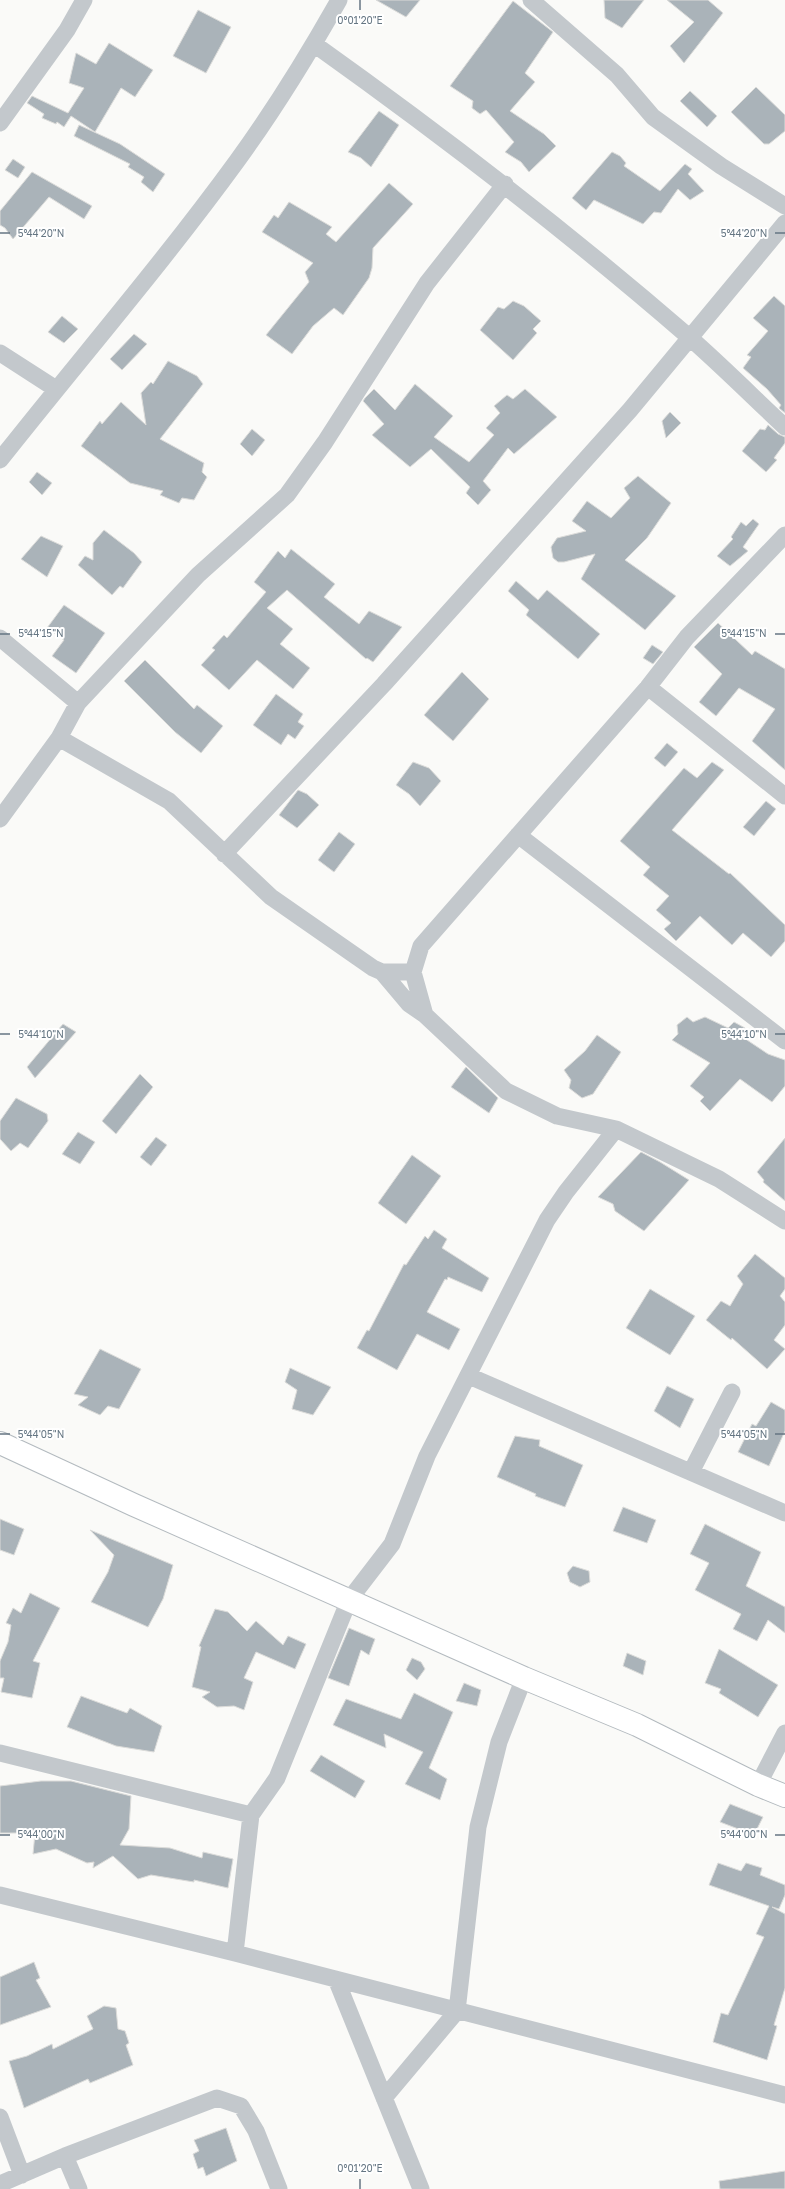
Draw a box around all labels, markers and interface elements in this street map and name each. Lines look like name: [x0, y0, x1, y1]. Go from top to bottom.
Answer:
text: 0°01'20"E: [337, 14, 383, 26]
text: 5°44'20"N: [18, 227, 64, 239]
text: 5°44'20"N: [721, 227, 767, 239]
text: 5°44'15"N: [18, 627, 64, 639]
text: 5°44'15"N: [721, 627, 767, 639]
text: 5°44'10"N: [18, 1028, 64, 1040]
text: 5°44'10"N: [721, 1028, 767, 1040]
text: 5°44'05"N: [18, 1428, 64, 1440]
text: 5°44'05"N: [721, 1428, 767, 1440]
text: 5°44'00"N: [17, 1828, 65, 1840]
text: 5°44'00"N: [720, 1828, 768, 1840]
text: 0°01'20"E: [337, 2162, 383, 2174]

